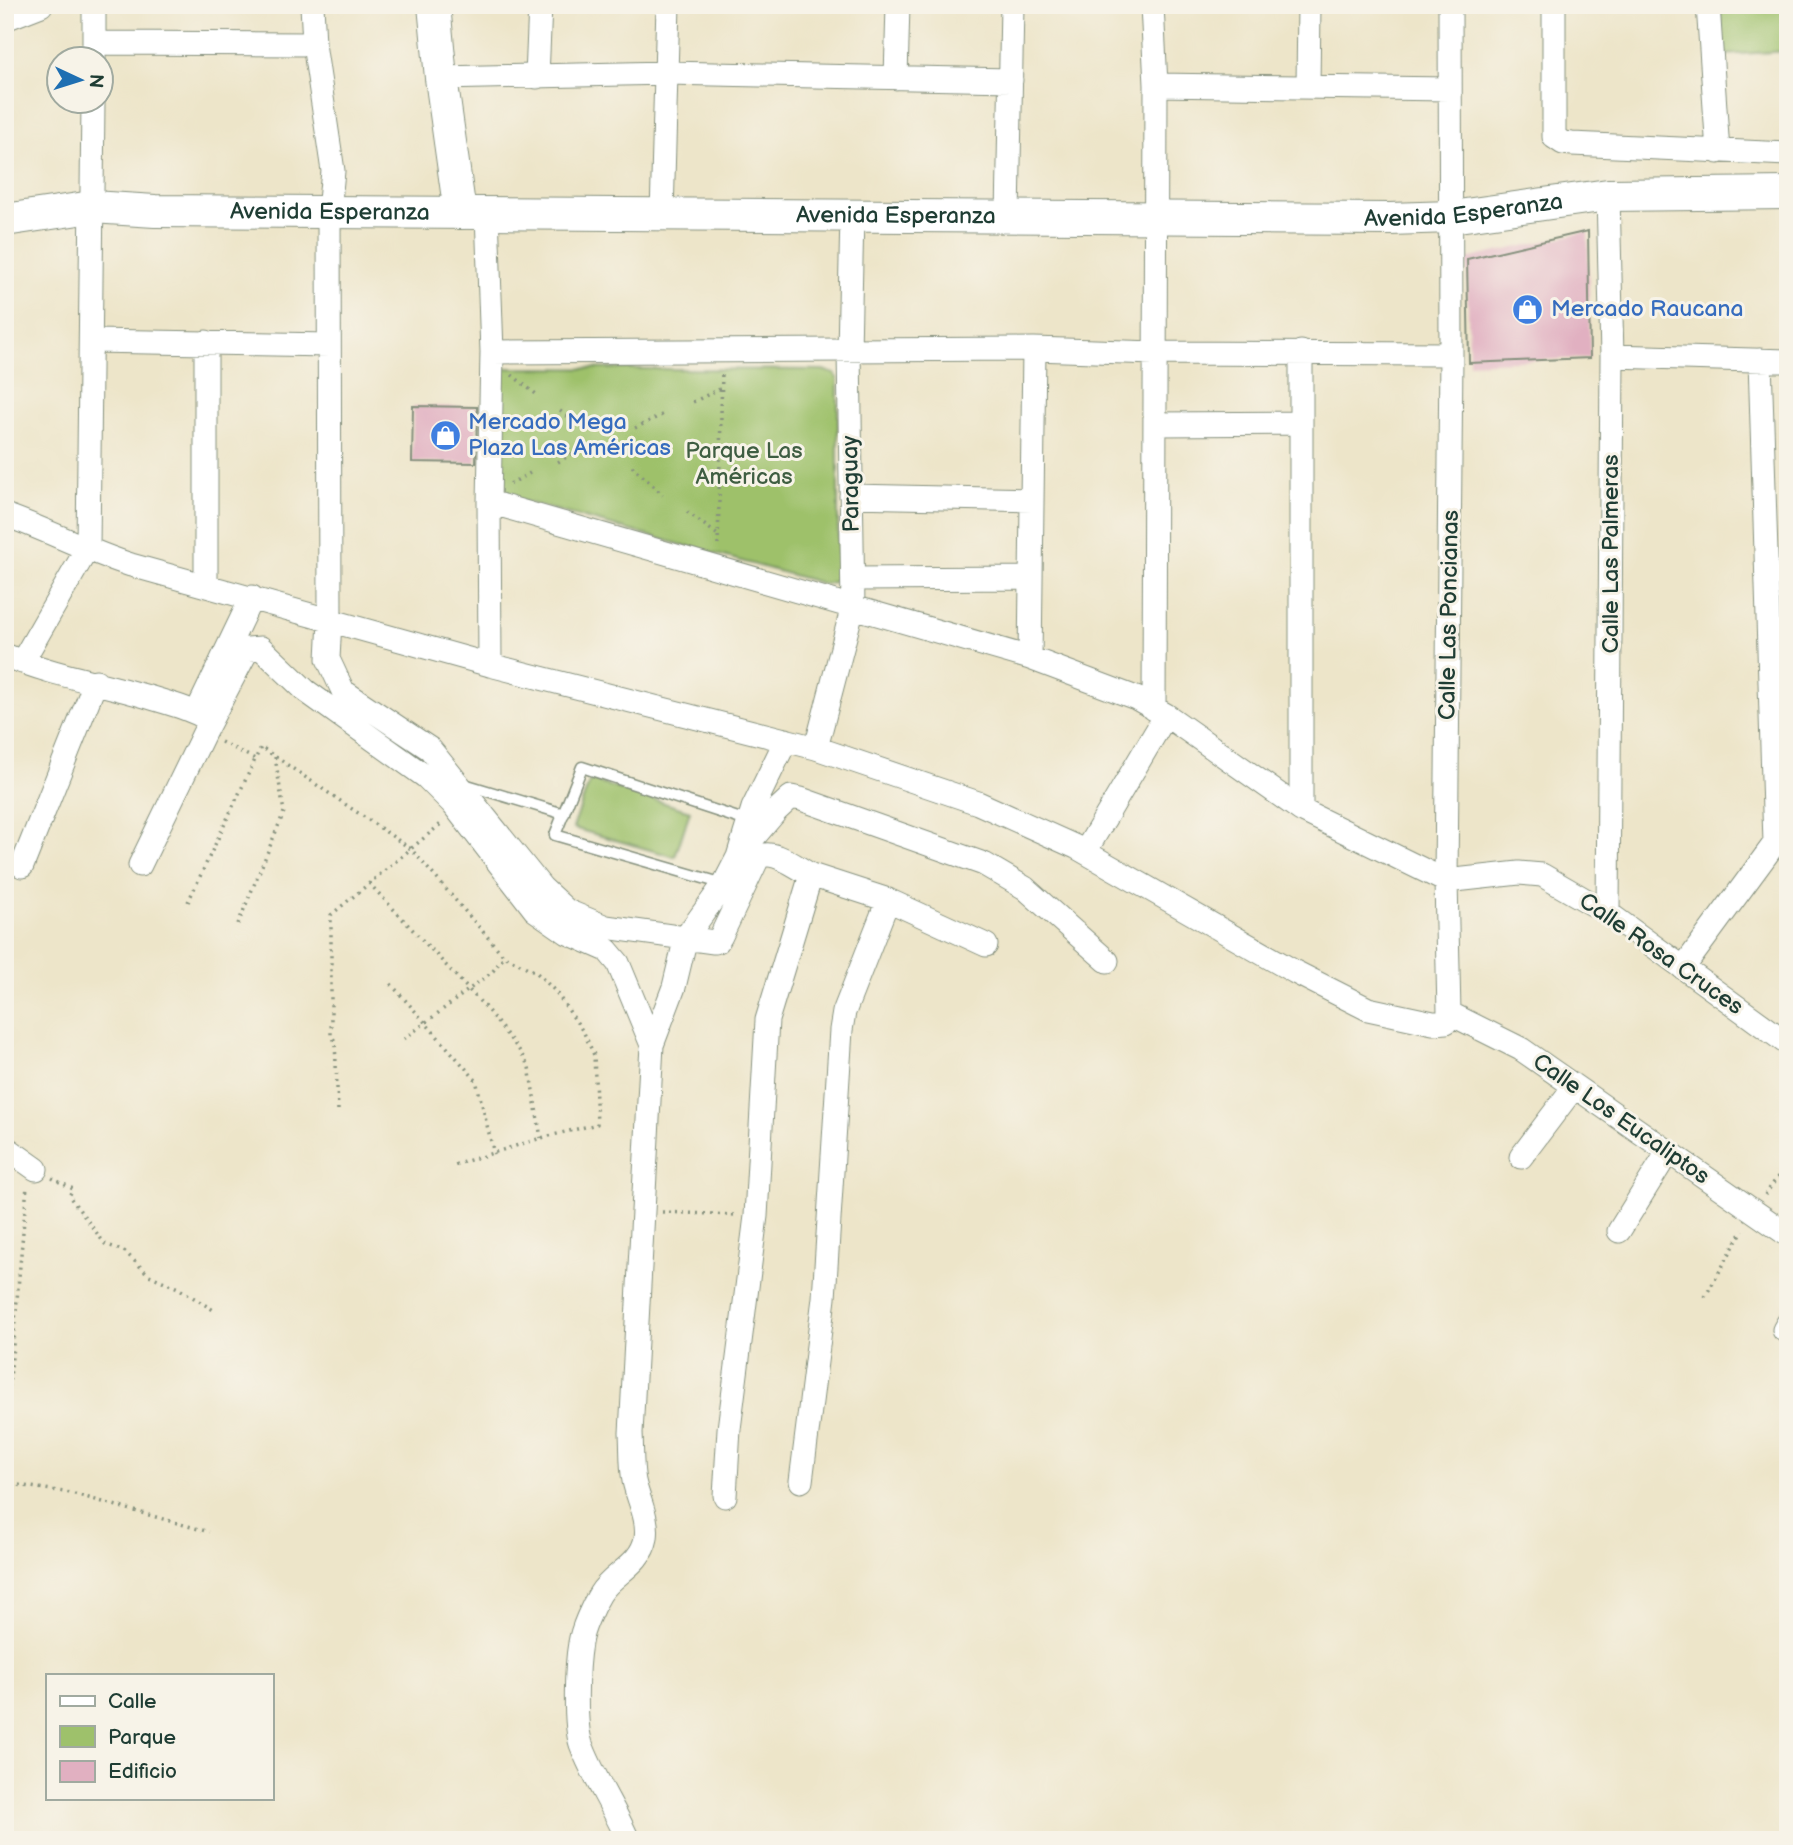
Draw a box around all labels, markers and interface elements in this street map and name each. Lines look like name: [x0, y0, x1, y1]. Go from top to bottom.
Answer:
north arrow: [46, 46, 116, 116]
text: N: [83, 73, 107, 89]
street label: Avenida Esperanza: [1364, 187, 1565, 233]
street label: Avenida Esperanza: [230, 197, 430, 227]
street label: Avenida Esperanza: [796, 201, 996, 230]
shop icon: Mercado Raucana: [1511, 292, 1545, 326]
place label: Mercado Raucana: [1551, 295, 1743, 323]
place label: Mercado Mega Plaza Las Américas: [468, 408, 671, 462]
shop icon: Mercado Mega Plaza Las Américas: [428, 418, 462, 452]
street label: Paraguay: [836, 435, 866, 533]
park label: Parque Las Américas: [685, 437, 803, 491]
street label: Calle Las Palmeras: [1597, 454, 1625, 654]
street label: Calle Las Poncianas: [1433, 510, 1465, 720]
street label: Calle Rosa Cruces: [1573, 887, 1749, 1021]
street label: Calle Los Eucaliptos: [1527, 1047, 1715, 1191]
legend: [46, 1674, 273, 1800]
text: Calle: [108, 1689, 157, 1714]
text: Parque: [108, 1725, 176, 1750]
text: Edificio: [108, 1759, 177, 1784]

